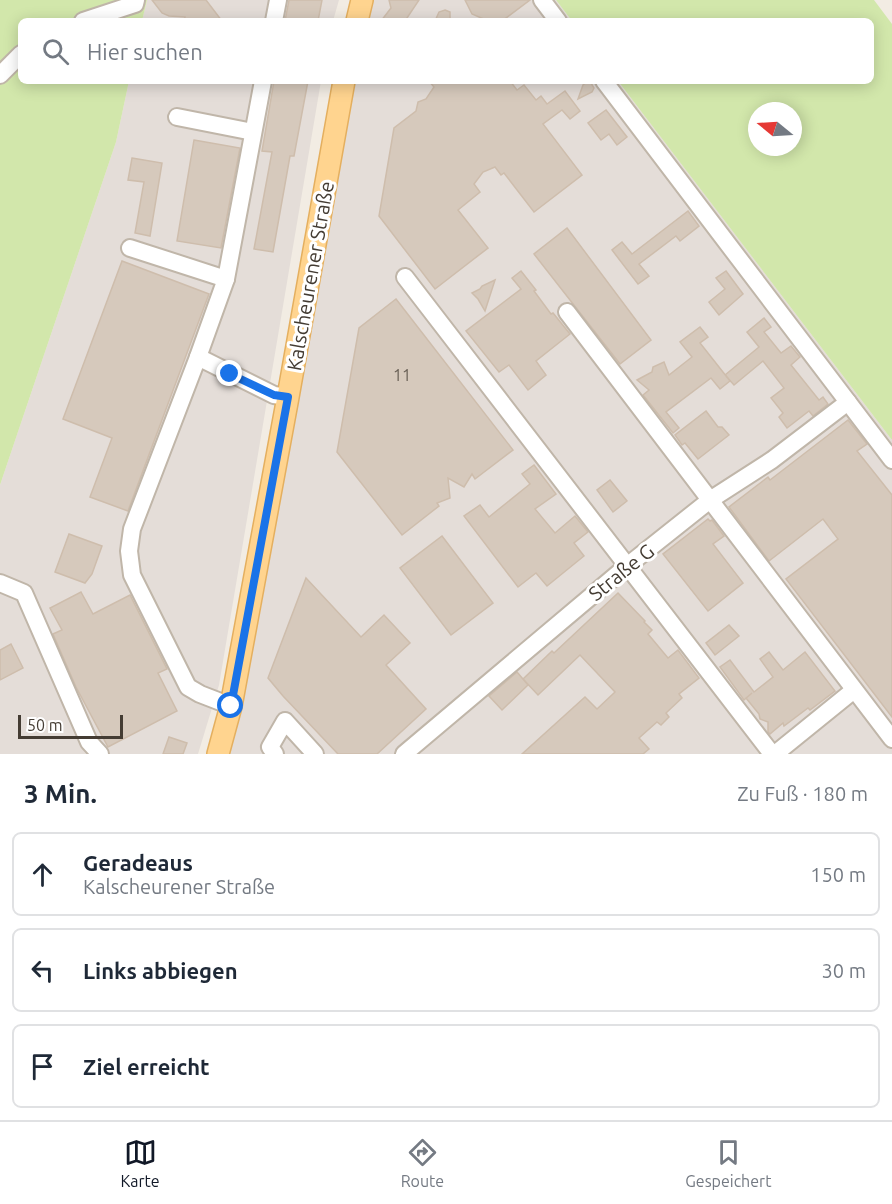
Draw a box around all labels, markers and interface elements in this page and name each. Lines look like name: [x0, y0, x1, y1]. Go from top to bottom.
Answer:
search box: [18, 18, 874, 84]
icon: search: [39, 35, 72, 68]
text: Hier suchen: [87, 39, 203, 64]
north arrow: [748, 102, 802, 156]
street label: Kalscheurener Straße: [282, 179, 338, 373]
route end: [216, 360, 242, 386]
house number: 11: [393, 366, 411, 384]
street label: Straße G: [584, 539, 658, 605]
route start: [217, 692, 243, 718]
scale bar: [18, 712, 123, 740]
text: 50 m: [27, 716, 63, 734]
text: 3 Min.: [24, 779, 97, 808]
text: Zu Fuß · 180 m: [737, 782, 868, 805]
text: Geradeaus: [83, 850, 193, 875]
icon: ahead: [26, 858, 59, 891]
text: 150 m: [810, 863, 866, 886]
text: Kalscheurener Straße: [83, 875, 275, 898]
icon: left: [26, 954, 59, 987]
text: Links abbiegen: [83, 958, 238, 983]
text: 30 m: [822, 959, 866, 982]
icon: arrive: [26, 1050, 59, 1083]
text: Ziel erreicht: [83, 1054, 210, 1079]
tab: Karte: [121, 1136, 160, 1190]
tab: Route: [401, 1136, 444, 1190]
tab: Gespeichert: [685, 1136, 771, 1190]

